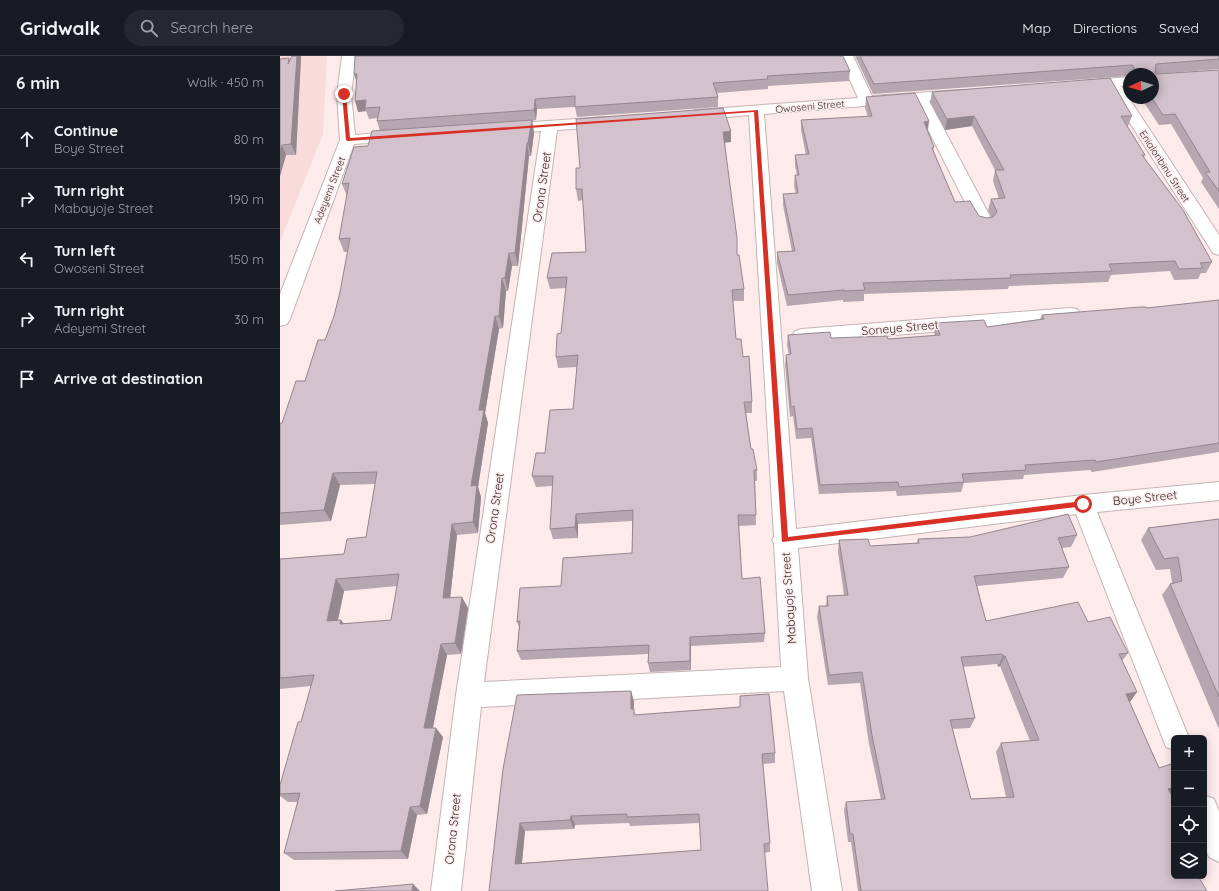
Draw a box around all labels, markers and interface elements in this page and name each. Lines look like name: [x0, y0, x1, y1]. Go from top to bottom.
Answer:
search box: [124, 10, 404, 46]
text: Gridwalk: [20, 16, 100, 40]
icon: search: [138, 17, 160, 39]
text: Search here: [170, 18, 253, 37]
text: Map: [1022, 19, 1051, 37]
text: Directions: [1073, 19, 1137, 37]
text: Saved: [1159, 19, 1199, 37]
north arrow: [1123, 68, 1159, 104]
text: 6 min: [16, 72, 60, 93]
text: Walk · 450 m: [187, 74, 264, 90]
route end: [335, 85, 353, 103]
street label: Owoseni Street: [775, 97, 846, 116]
text: Continue: [54, 121, 118, 140]
icon: ahead: [16, 128, 38, 150]
street label: Enialonbinu Street: [1136, 128, 1193, 205]
text: 80 m: [234, 131, 264, 147]
text: Boye Street: [54, 140, 124, 156]
street label: Orona Street: [529, 151, 554, 223]
street label: Adeyemi Street: [311, 154, 348, 226]
text: Turn right: [54, 181, 125, 200]
icon: right: [16, 188, 38, 210]
text: 190 m: [229, 191, 264, 207]
text: Mabayoje Street: [54, 200, 154, 216]
text: Turn left: [54, 241, 116, 260]
icon: left: [16, 248, 38, 270]
text: 150 m: [229, 251, 264, 267]
text: Owoseni Street: [54, 260, 144, 276]
text: Turn right: [54, 301, 125, 320]
icon: right: [16, 308, 38, 330]
text: 30 m: [234, 311, 264, 327]
street label: Soneye Street: [861, 317, 939, 338]
text: Adeyemi Street: [54, 320, 146, 336]
icon: arrive: [16, 368, 38, 390]
text: Arrive at destination: [54, 369, 203, 388]
street label: Orona Street: [482, 472, 507, 544]
street label: Boye Street: [1112, 487, 1178, 508]
route start: [1074, 495, 1092, 513]
street label: Mabayoje Street: [778, 552, 799, 644]
map controls: [1171, 735, 1207, 879]
button: +: [1171, 735, 1207, 771]
button: −: [1171, 771, 1207, 807]
street label: Orona Street: [441, 793, 464, 865]
button: locate: [1171, 807, 1207, 843]
button: layers: [1171, 843, 1207, 879]

